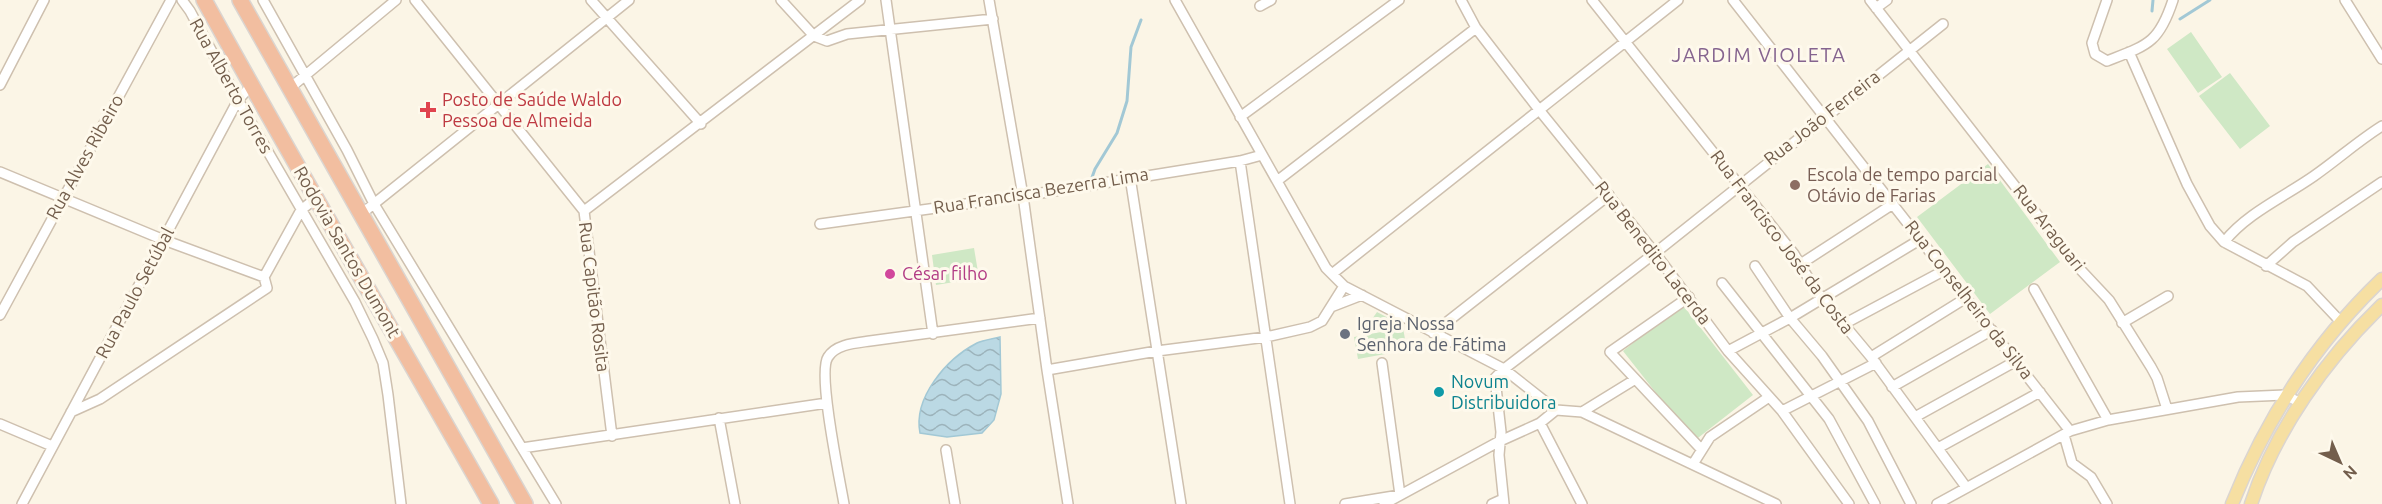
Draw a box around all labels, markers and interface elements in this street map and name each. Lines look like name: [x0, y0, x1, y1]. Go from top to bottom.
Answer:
street label: Rua Alberto Torres: [186, 14, 277, 157]
district label: JARDIM VIOLETA: [1671, 43, 1847, 66]
street label: Rua João Ferreira: [1759, 66, 1883, 169]
place label: Posto de Saúde Waldo Pessoa de Almeida: [442, 89, 622, 130]
street label: Rua Alves Ribeiro: [42, 91, 127, 222]
marker: Posto de Saúde Waldo Pessoa de Almeida: [419, 101, 437, 119]
street label: Rua Francisco José da Costa: [1707, 146, 1858, 337]
street label: Rodovia Santos Dumont: [291, 162, 405, 341]
street label: Rua Francisca Bezerra Lima: [932, 163, 1150, 217]
place label: Escola de tempo parcial Otávio de Farias: [1807, 164, 1998, 205]
street label: Rua Benedito Lacerda: [1592, 177, 1716, 328]
marker: Escola de tempo parcial Otávio de Farias: [1788, 178, 1802, 192]
street label: Rua Araguari: [2010, 180, 2090, 274]
street label: Rua Conselheiro da Silva: [1902, 216, 2038, 383]
street label: Rua Capitão Rosita: [576, 221, 614, 373]
street label: Rua Paulo Setúbal: [91, 223, 177, 362]
place label: César filho: [902, 263, 988, 283]
marker: César filho: [883, 267, 897, 281]
place label: Igreja Nossa Senhora de Fátima: [1357, 313, 1507, 354]
marker: Igreja Nossa Senhora de Fátima: [1338, 327, 1352, 341]
place label: Novum Distribuidora: [1451, 371, 1556, 412]
marker: Novum Distribuidora: [1432, 385, 1446, 399]
north arrow: [2310, 432, 2370, 492]
text: N: [2340, 462, 2361, 483]

